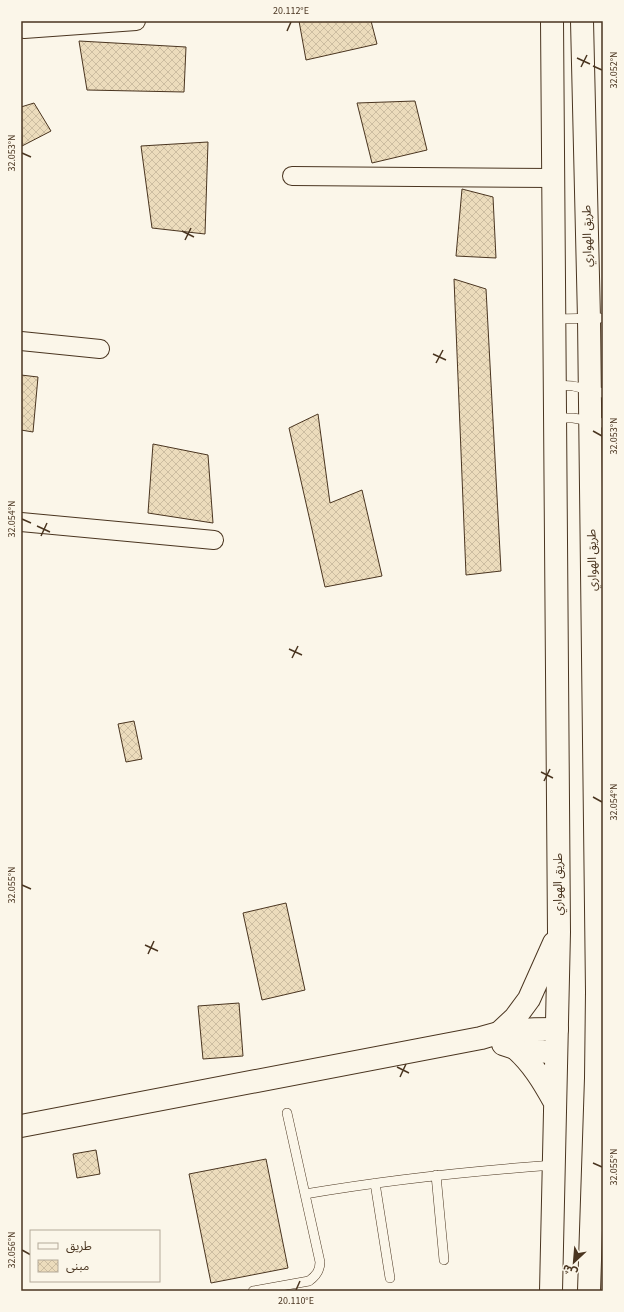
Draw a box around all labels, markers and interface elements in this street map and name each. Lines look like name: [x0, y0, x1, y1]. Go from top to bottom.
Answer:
text: 20.112°E: [273, 4, 309, 18]
text: 32.052°N: [607, 51, 621, 89]
text: 32.053°N: [5, 134, 19, 172]
street label: طريق الهواري: [578, 205, 597, 267]
text: 32.053°N: [607, 417, 621, 455]
text: 32.054°N: [5, 500, 19, 538]
street label: طريق الهواري: [583, 529, 602, 591]
text: 32.054°N: [607, 783, 621, 821]
street label: طريق الهواري: [550, 853, 568, 915]
text: 32.055°N: [5, 866, 19, 904]
text: 32.055°N: [607, 1148, 621, 1186]
legend: [30, 1230, 160, 1282]
text: 32.056°N: [5, 1231, 19, 1269]
text: طريق: [66, 1238, 92, 1255]
north arrow: [554, 1242, 594, 1282]
text: مبنى: [66, 1258, 89, 1275]
text: ش: [560, 1260, 580, 1281]
text: 20.110°E: [278, 1294, 314, 1308]

